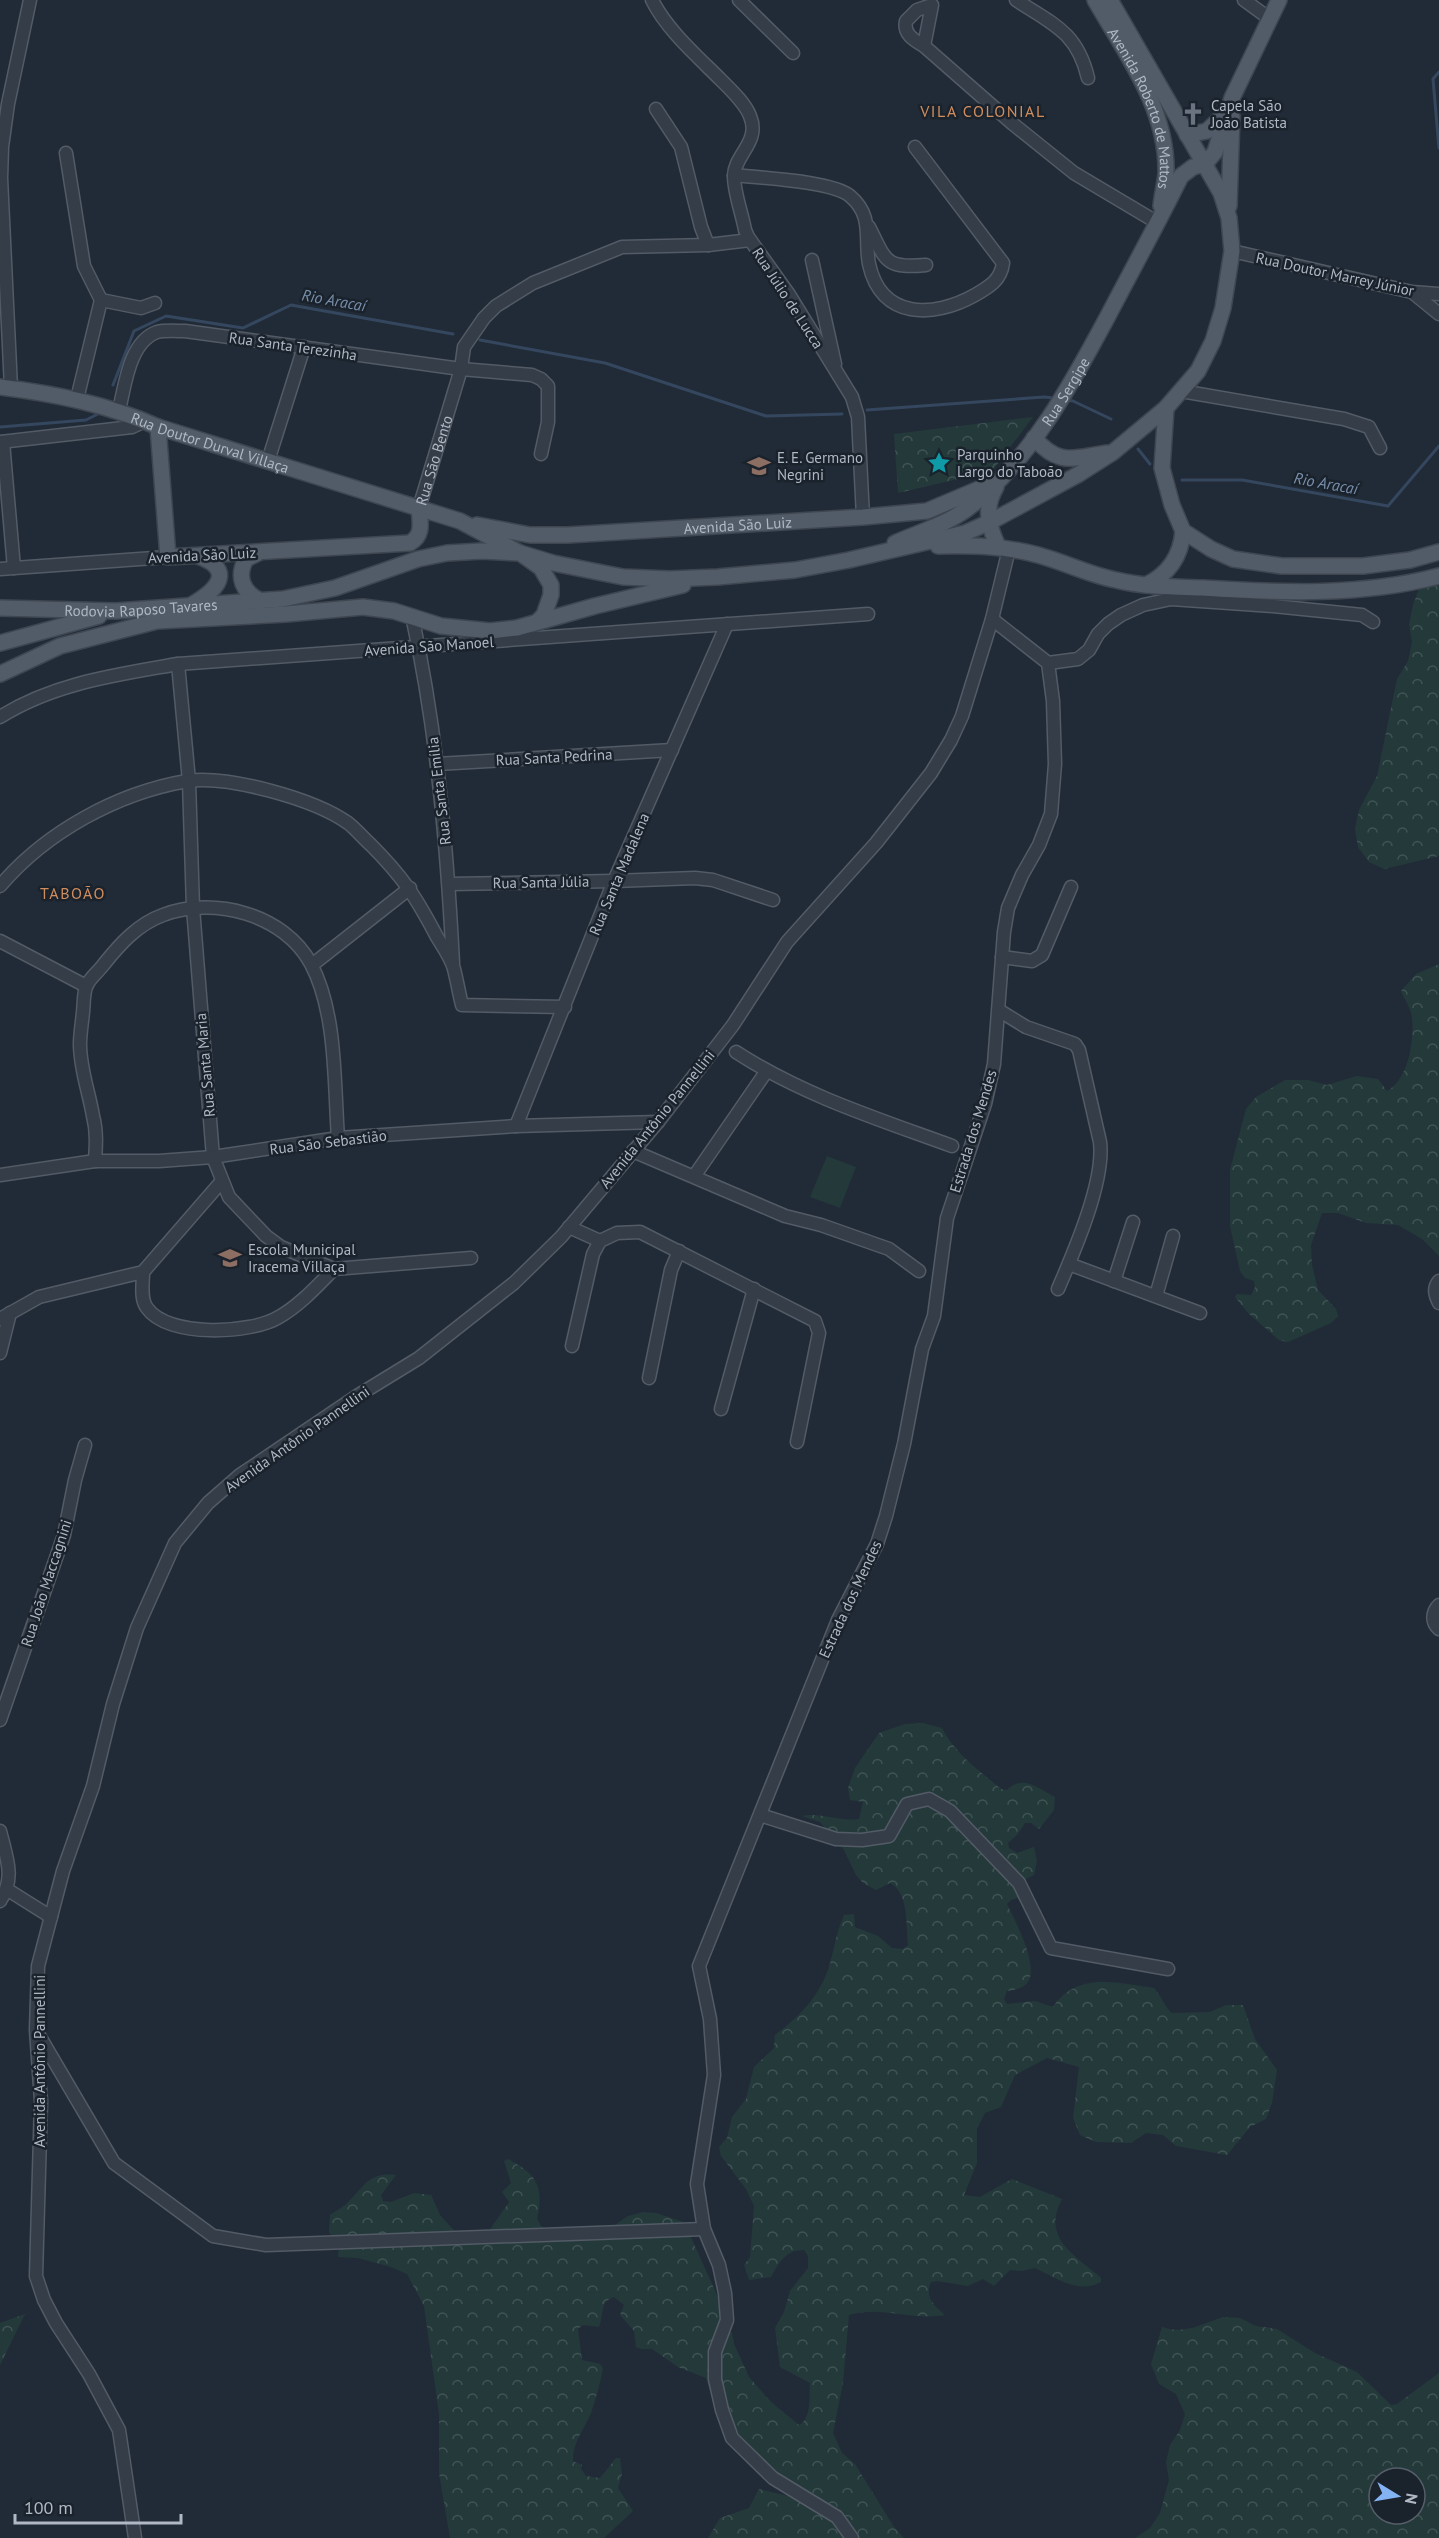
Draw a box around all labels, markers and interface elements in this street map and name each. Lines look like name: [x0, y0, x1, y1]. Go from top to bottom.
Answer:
street label: Avenida Roberto de Mattos: [1104, 24, 1176, 191]
place label: Capela São João Batista: [1210, 96, 1287, 132]
district label: VILA COLONIAL: [919, 101, 1046, 121]
church icon: Capela São João Batista: [1180, 101, 1206, 127]
street label: Rua Júlio de Lucca: [748, 244, 828, 352]
street label: Rua Doutor Marrey Júnior: [1254, 248, 1416, 300]
water label: Rio Aracaí: [300, 285, 369, 316]
street label: Rua Santa Terezinha: [228, 328, 358, 364]
street label: Rua Sergipe: [1037, 354, 1093, 429]
street label: Rua Doutor Durval Villaça: [129, 407, 292, 477]
street label: Rua São Bento: [411, 413, 456, 508]
place label: Parquinho Largo do Taboão: [957, 445, 1063, 481]
place label: E. E. Germano Negrini: [777, 448, 863, 484]
place icon: Parquinho Largo do Taboão: [926, 450, 952, 476]
school or university icon: E. E. Germano Negrini: [746, 453, 772, 479]
water label: Rio Aracaí: [1292, 468, 1361, 499]
street label: Avenida São Luiz: [683, 512, 793, 537]
street label: Avenida São Luiz: [147, 543, 257, 567]
street label: Rodovia Raposo Tavares: [64, 594, 218, 621]
street label: Avenida São Manoel: [364, 632, 495, 660]
street label: Rua Santa Emília: [423, 736, 455, 846]
street label: Rua Santa Pedrina: [495, 744, 613, 770]
street label: Rua Santa Madalena: [585, 810, 653, 938]
street label: Rua Santa Júlia: [492, 872, 590, 892]
district label: TABOÃO: [40, 883, 106, 903]
street label: Rua Santa Maria: [191, 1012, 219, 1118]
street label: Avenida Antônio Pannellini: [595, 1046, 719, 1192]
street label: Estrada dos Mendes: [945, 1067, 1001, 1195]
street label: Rua São Sebastião: [268, 1125, 388, 1159]
place label: Escola Municipal Iracema Villaça: [248, 1240, 356, 1276]
school or university icon: Escola Municipal Iracema Villaça: [217, 1245, 243, 1271]
street label: Avenida Antônio Pannellini: [221, 1382, 373, 1496]
street label: Rua João Maccagnini: [16, 1517, 76, 1649]
street label: Estrada dos Mendes: [814, 1537, 886, 1661]
street label: Avenida Antônio Pannellini: [30, 1975, 49, 2147]
north arrow: [1367, 2466, 1427, 2526]
scale bar: [15, 2487, 182, 2525]
text: N: [1401, 2492, 1423, 2506]
text: 100 m: [24, 2496, 73, 2519]

